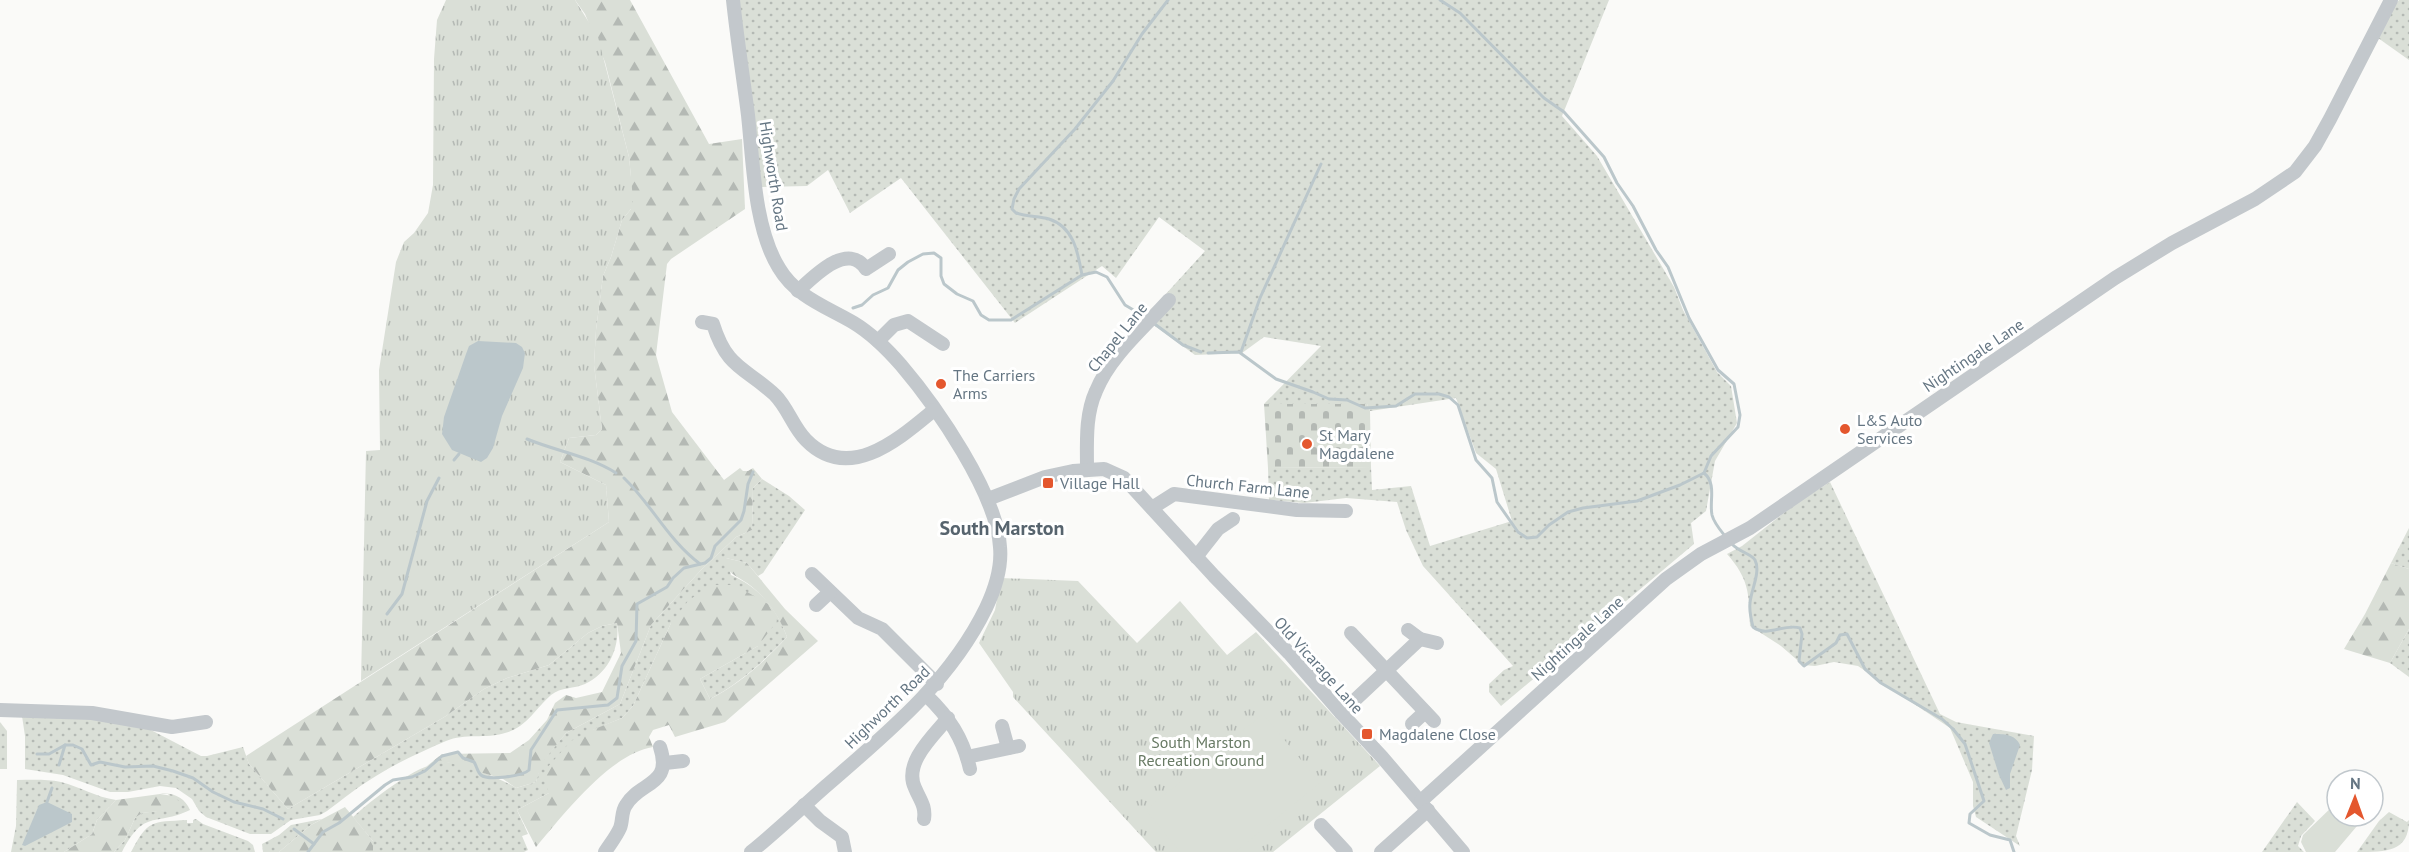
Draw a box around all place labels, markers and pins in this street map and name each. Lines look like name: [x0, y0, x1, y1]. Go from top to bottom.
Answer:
place label: The Carriers Arms: [953, 365, 1036, 403]
marker: The Carriers Arms: [934, 377, 948, 391]
place label: L&S Auto Services: [1857, 410, 1922, 448]
marker: L&S Auto Services: [1838, 422, 1852, 436]
place label: St Mary Magdalene: [1319, 425, 1394, 463]
marker: St Mary Magdalene: [1300, 437, 1314, 451]
place label: Village Hall: [1059, 473, 1140, 493]
marker: Village Hall: [1041, 476, 1055, 490]
place label: Magdalene Close: [1379, 724, 1496, 744]
marker: Magdalene Close: [1360, 727, 1374, 741]

